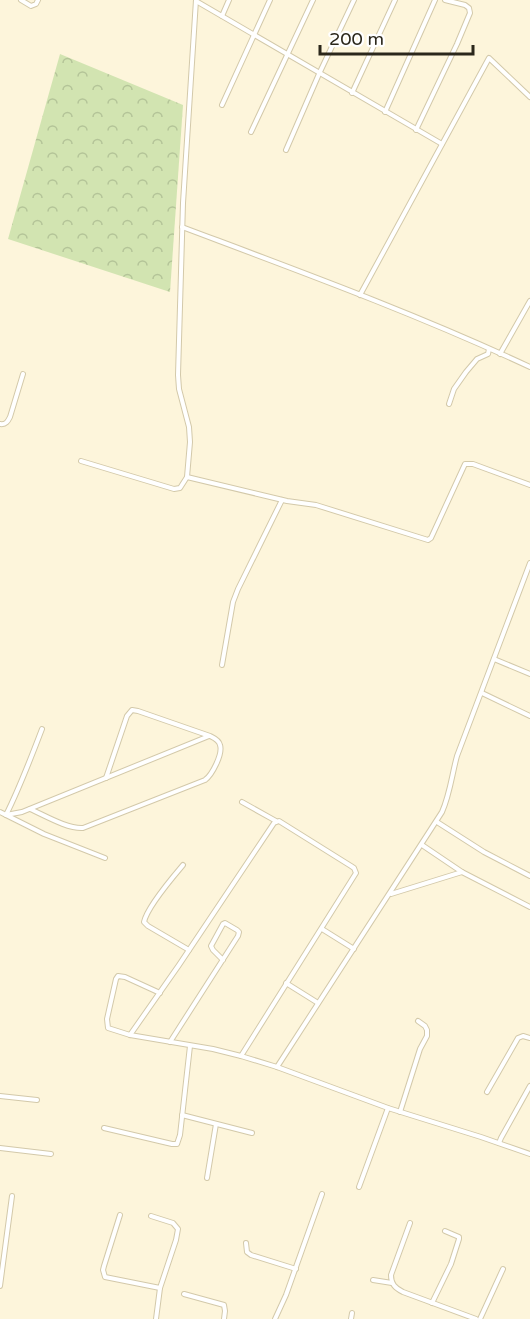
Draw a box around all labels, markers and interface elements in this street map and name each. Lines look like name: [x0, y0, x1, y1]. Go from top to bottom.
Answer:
scale bar: [320, 18, 473, 56]
text: 200 m: [329, 28, 384, 50]

